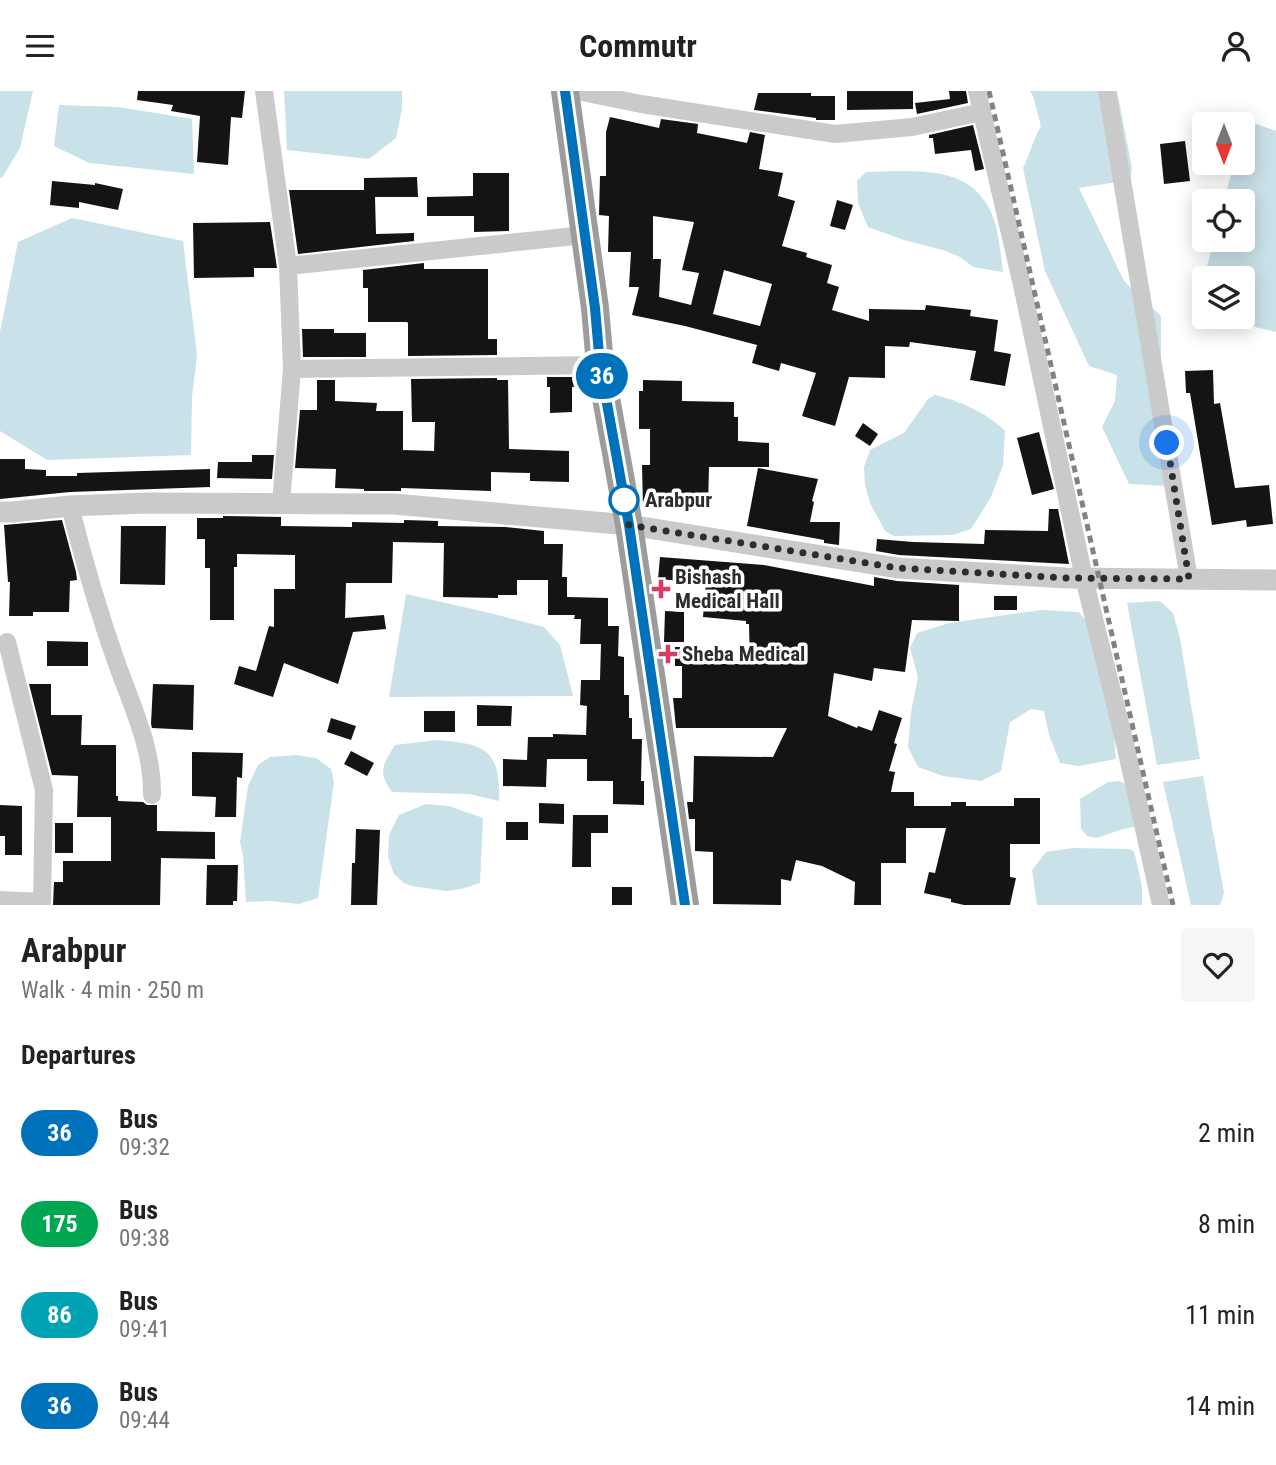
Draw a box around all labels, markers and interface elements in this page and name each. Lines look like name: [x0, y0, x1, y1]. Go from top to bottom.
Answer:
icon: menu: [21, 27, 59, 65]
text: Commutr: [579, 27, 697, 65]
icon: person: [1217, 27, 1255, 65]
north arrow: [1192, 112, 1255, 175]
map controls: [1192, 112, 1255, 329]
button: locate: [1192, 189, 1255, 252]
button: layers: [1192, 266, 1255, 329]
line badge: 36: [570, 353, 634, 399]
text: 36: [590, 362, 614, 390]
your location: [1149, 425, 1184, 460]
marker: Arabpur: [609, 485, 639, 515]
place label: Arabpur: [645, 488, 712, 512]
place label: Bishash Medical Hall: [675, 565, 780, 613]
marker: Bishash Medical Hall: [653, 581, 669, 597]
place label: Sheba Medical: [682, 642, 805, 666]
marker: Sheba Medical: [660, 646, 676, 662]
button: heart: [1181, 928, 1255, 1002]
text: Arabpur: [21, 931, 127, 970]
text: Walk · 4 min · 250 m: [21, 977, 204, 1004]
text: Departures: [21, 1040, 136, 1070]
text: Bus: [119, 1104, 158, 1134]
text: 2 min: [1198, 1118, 1255, 1148]
text: 36: [47, 1119, 72, 1147]
text: 09:32: [119, 1134, 170, 1161]
text: Bus: [119, 1195, 158, 1225]
text: 8 min: [1198, 1209, 1255, 1239]
text: 175: [41, 1210, 78, 1238]
text: 09:38: [119, 1225, 170, 1252]
text: Bus: [119, 1286, 158, 1316]
text: 11 min: [1185, 1300, 1255, 1330]
text: 86: [47, 1301, 72, 1329]
text: 09:41: [119, 1316, 170, 1343]
text: Bus: [119, 1377, 158, 1407]
text: 14 min: [1185, 1391, 1255, 1421]
text: 36: [47, 1392, 72, 1420]
text: 09:44: [119, 1407, 170, 1434]

